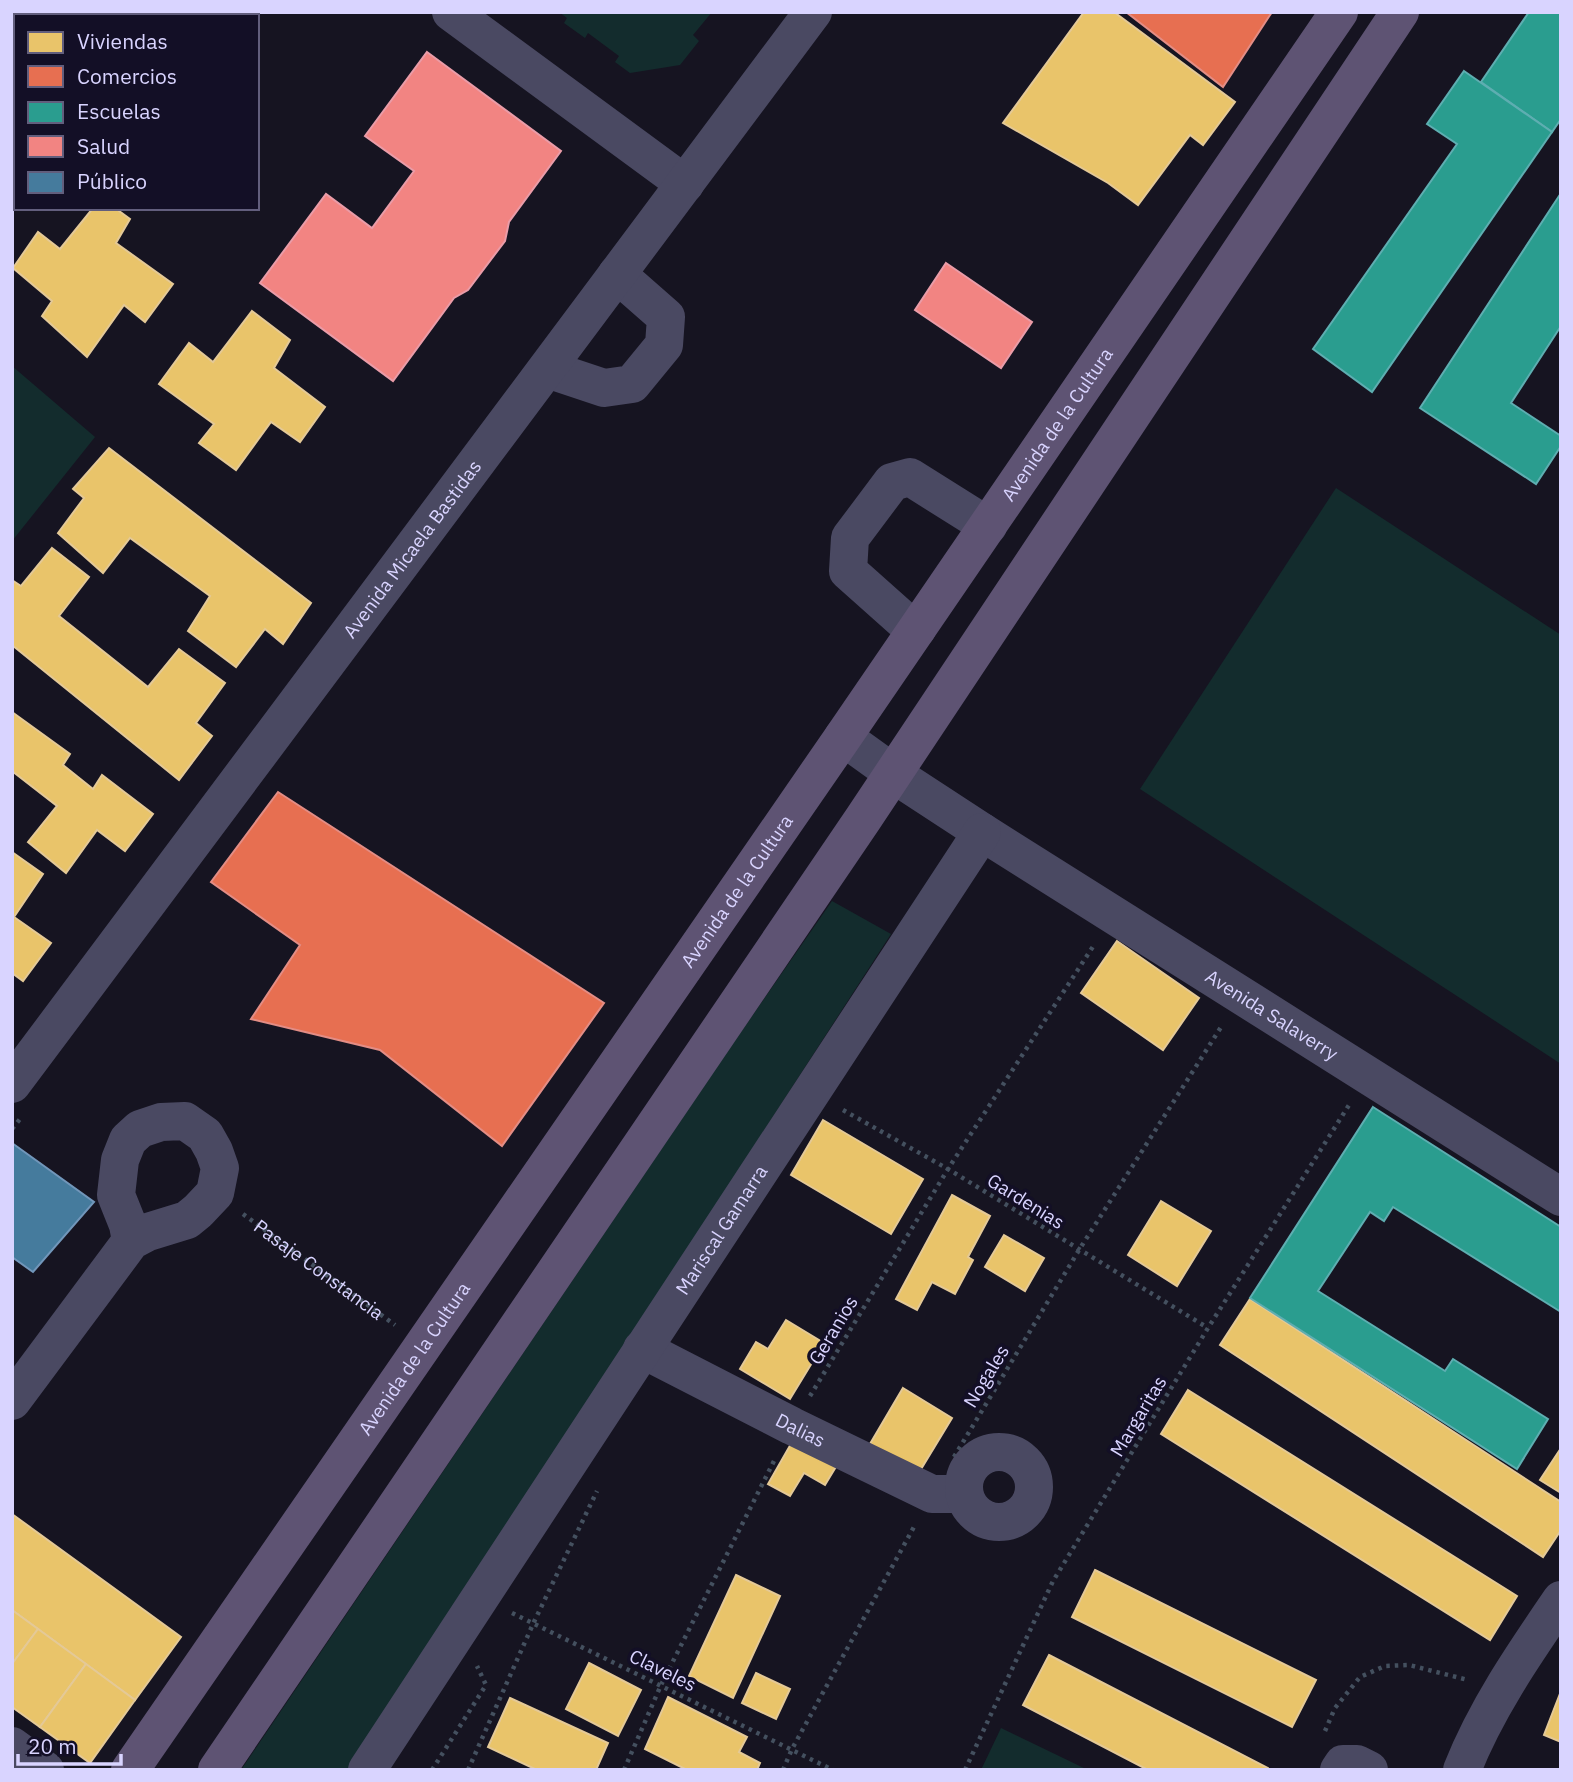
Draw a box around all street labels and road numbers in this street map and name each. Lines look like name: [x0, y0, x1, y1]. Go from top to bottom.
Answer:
street label: Avenida de la Cultura: [996, 343, 1118, 506]
street label: Avenida Micaela Bastidas: [337, 455, 486, 643]
street label: Avenida de la Cultura: [675, 810, 798, 972]
street label: Avenida Salaverry: [1201, 964, 1343, 1066]
street label: Mariscal Gamarra: [670, 1160, 772, 1299]
street label: Gardenias: [983, 1168, 1069, 1234]
street label: Pasaje Constancia: [249, 1214, 389, 1325]
street label: Avenida de la Cultura: [353, 1277, 475, 1440]
street label: Geranios: [803, 1291, 863, 1369]
street label: Nogales: [958, 1340, 1014, 1412]
street label: Margaritas: [1105, 1371, 1171, 1461]
street label: Dalias: [772, 1408, 829, 1452]
street label: Claveles: [626, 1644, 700, 1696]

